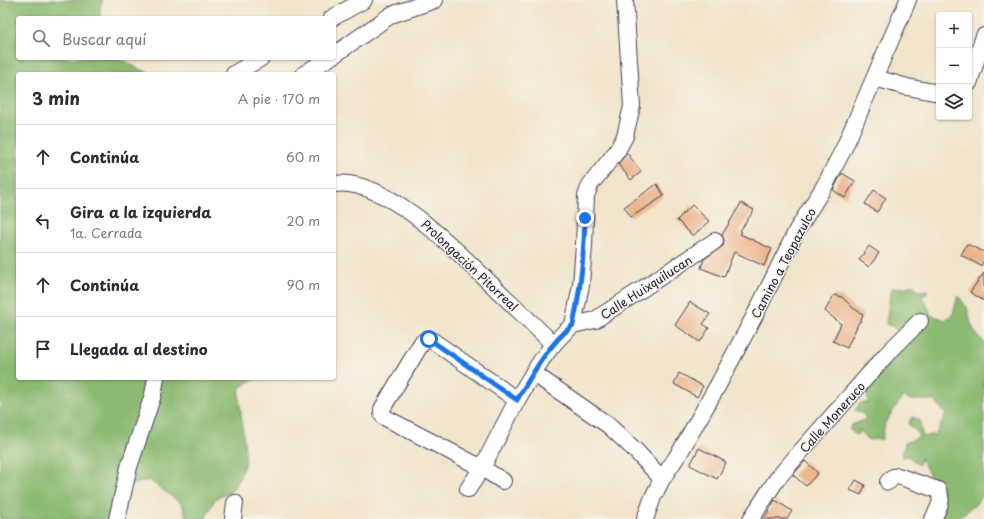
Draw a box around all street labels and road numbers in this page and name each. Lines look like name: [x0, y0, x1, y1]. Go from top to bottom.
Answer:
street label: Camino a Teopazulco: [746, 204, 820, 321]
street label: Prolongación Pitorreal: [418, 215, 522, 315]
street label: Calle Huixquilucan: [597, 251, 695, 323]
street label: Calle Moneruco: [795, 377, 869, 457]

